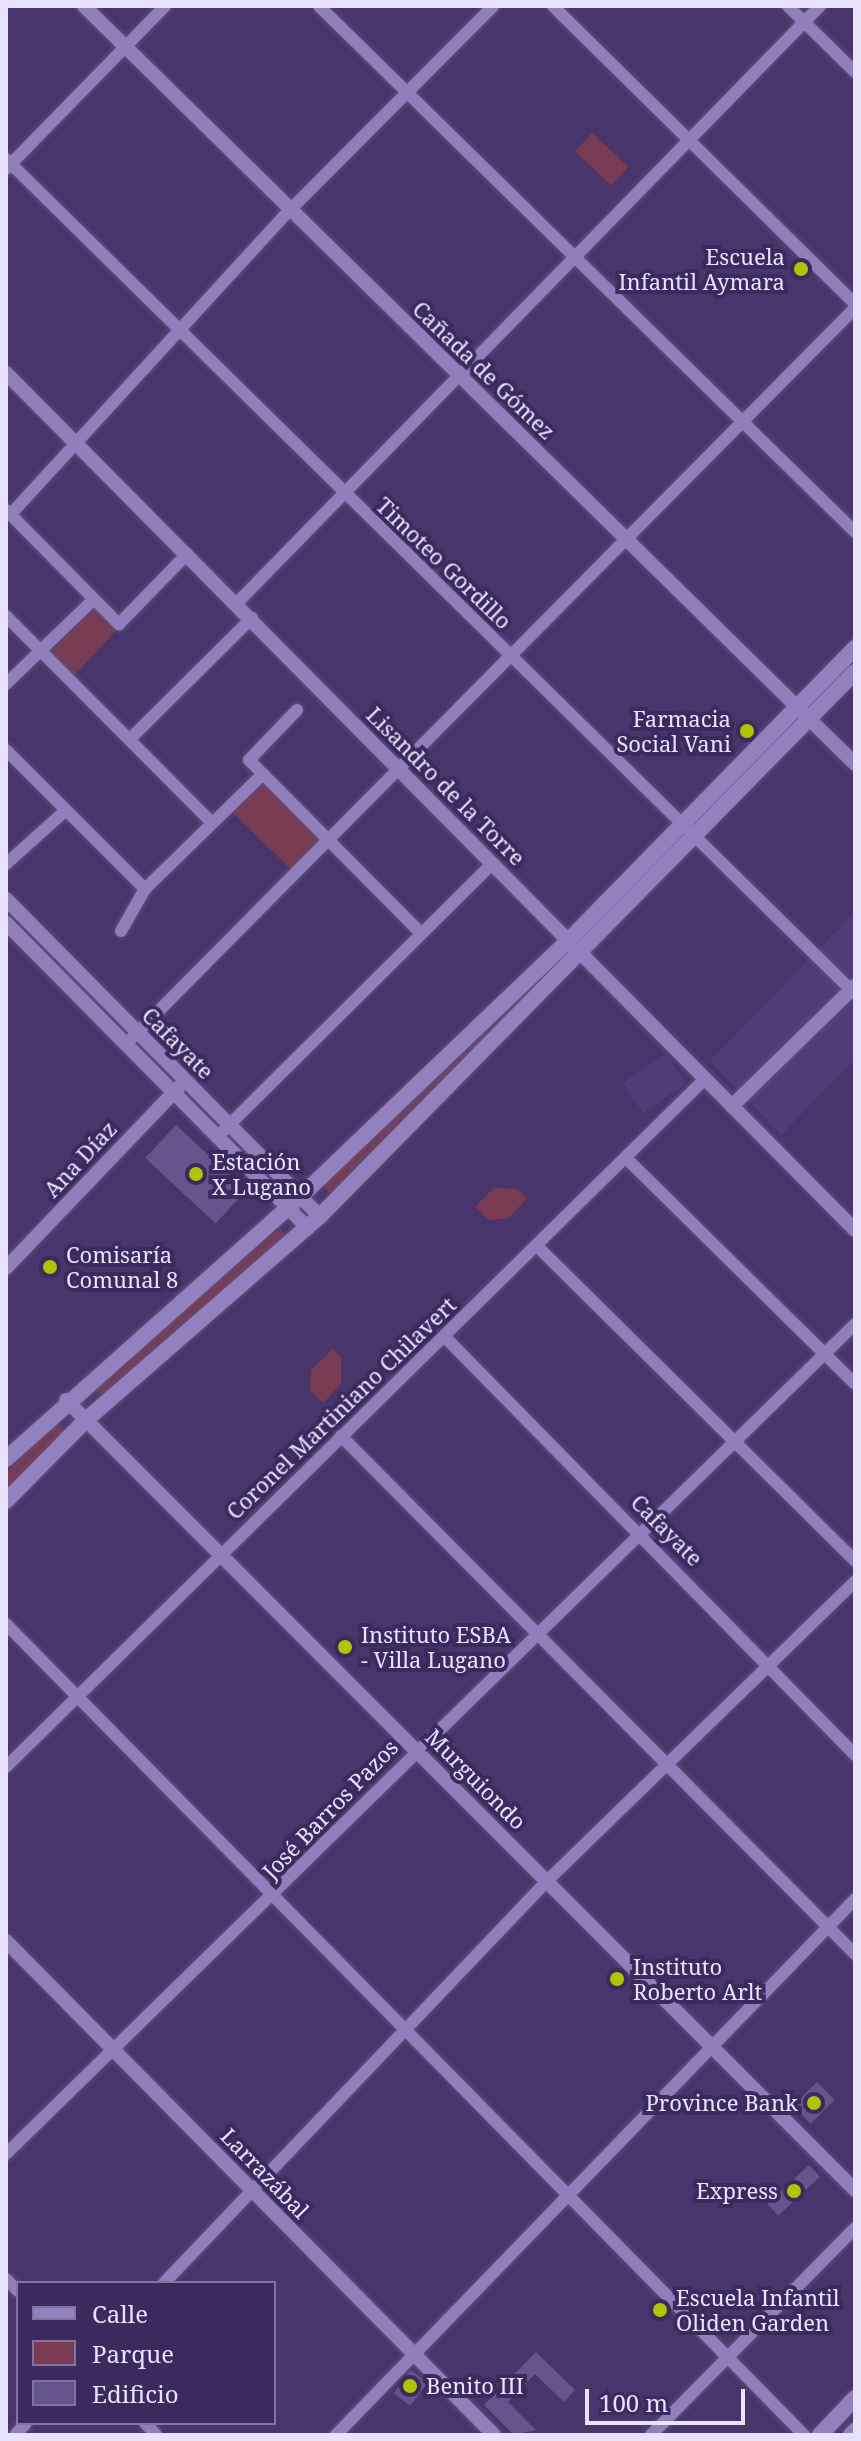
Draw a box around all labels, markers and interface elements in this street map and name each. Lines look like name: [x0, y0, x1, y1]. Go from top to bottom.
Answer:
place label: Escuela Infantil Aymara: [618, 243, 785, 294]
marker: Escuela Infantil Aymara: [792, 260, 810, 278]
street label: Cañada de Gómez: [407, 295, 561, 445]
street label: Timoteo Gordillo: [371, 492, 517, 634]
street label: Lisandro de la Torre: [361, 701, 531, 871]
place label: Farmacia Social Vani: [616, 705, 731, 756]
marker: Farmacia Social Vani: [738, 722, 756, 740]
street label: Cafayate: [137, 1002, 219, 1084]
street label: Ana Díaz: [38, 1115, 122, 1203]
place label: Estación X Lugano: [212, 1148, 311, 1200]
marker: Estación X Lugano: [187, 1165, 205, 1183]
place label: Comisaría Comunal 8: [66, 1241, 178, 1292]
marker: Comisaría Comunal 8: [41, 1258, 59, 1276]
street label: Coronel Martiniano Chilavert: [221, 1291, 461, 1525]
street label: Cafayate: [626, 1489, 708, 1571]
place label: Instituto ESBA - Villa Lugano: [361, 1621, 511, 1672]
marker: Instituto ESBA - Villa Lugano: [336, 1638, 354, 1656]
street label: Murguiondo: [420, 1723, 532, 1835]
street label: José Barros Pazos: [257, 1734, 403, 1884]
place label: Instituto Roberto Arlt: [633, 1953, 762, 2004]
marker: Instituto Roberto Arlt: [608, 1970, 626, 1988]
place label: Province Bank: [646, 2090, 798, 2116]
marker: Province Bank: [805, 2094, 823, 2112]
street label: Larrazábal: [216, 2122, 314, 2224]
place label: Express: [696, 2178, 778, 2204]
marker: Express: [785, 2182, 803, 2200]
legend: [16, 2281, 276, 2425]
place label: Escuela Infantil Oliden Garden: [676, 2284, 840, 2336]
text: Calle: [92, 2297, 148, 2330]
marker: Escuela Infantil Oliden Garden: [651, 2301, 669, 2319]
text: Parque: [92, 2337, 174, 2370]
place label: Benito III: [426, 2373, 524, 2399]
scale bar: [589, 2373, 749, 2423]
text: Edificio: [92, 2377, 179, 2410]
marker: Benito III: [401, 2377, 419, 2395]
text: 100 m: [599, 2386, 668, 2419]

